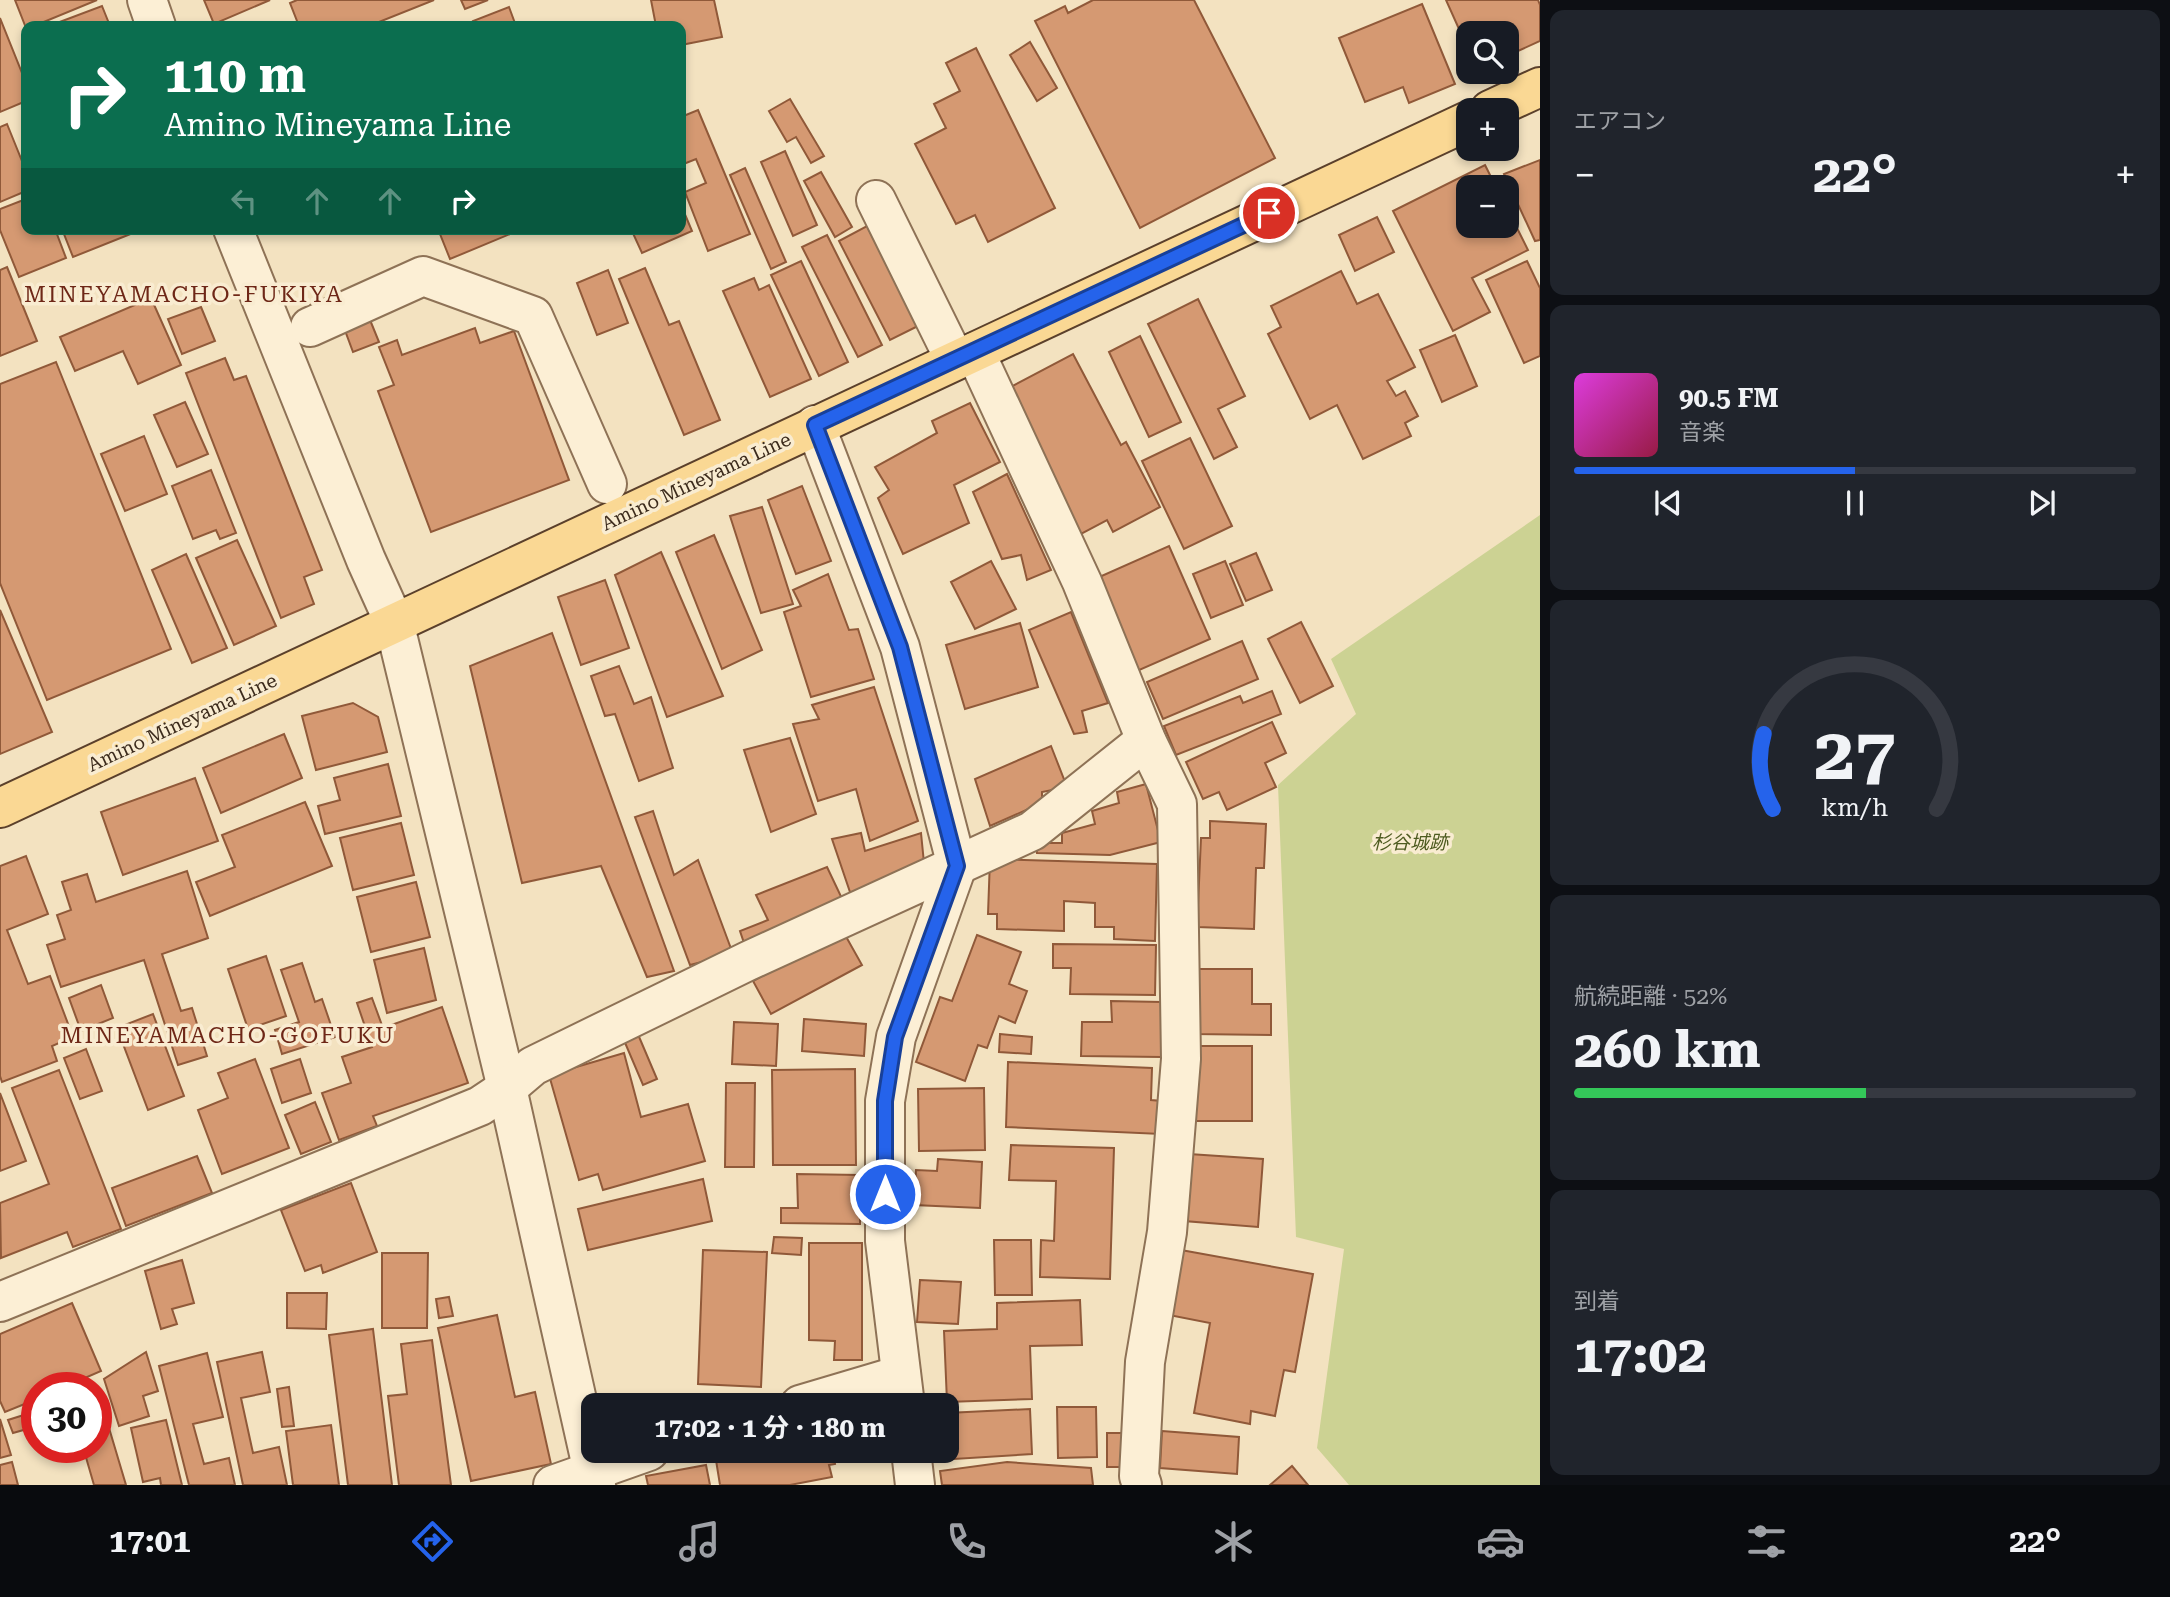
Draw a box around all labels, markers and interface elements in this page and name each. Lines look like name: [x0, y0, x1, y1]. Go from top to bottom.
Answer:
map controls: [1456, 21, 1519, 238]
button: search: [1456, 21, 1519, 84]
text: 110 m: [164, 47, 306, 104]
icon: right: [49, 49, 140, 140]
button: +: [1456, 98, 1519, 161]
text: Amino Mineyama Line: [164, 106, 511, 144]
text: エアコン: [1574, 108, 1666, 135]
text: 22°: [1813, 144, 1897, 205]
text: −: [1574, 153, 1595, 197]
text: +: [2115, 153, 2136, 197]
button: −: [1456, 175, 1519, 238]
icon: left: [225, 182, 263, 220]
icon: ahead: [298, 182, 336, 220]
icon: ahead: [371, 182, 409, 220]
icon: right: [444, 182, 482, 220]
pin: [1239, 183, 1299, 243]
icon: arrive: [1250, 194, 1288, 232]
district label: MINEYAMACHO-FUKIYA: [24, 281, 344, 308]
text: 90.5 FM: [1679, 383, 1779, 413]
text: 音楽: [1679, 419, 1725, 446]
street label: Amino Mineyama Line: [598, 427, 794, 535]
icon: previous: [1649, 484, 1687, 522]
icon: pause: [1836, 484, 1874, 522]
icon: next: [2023, 484, 2061, 522]
street label: Amino Mineyama Line: [84, 668, 280, 776]
text: 27: [1814, 712, 1896, 797]
text: km/h: [1822, 792, 1888, 821]
park label: 杉谷城跡: [1372, 831, 1451, 854]
text: 航続距離 · 52%: [1574, 983, 1727, 1010]
text: 260 km: [1574, 1019, 1761, 1080]
district label: MINEYAMACHO-GOFUKU: [60, 1022, 396, 1049]
position arrow: [848, 1157, 922, 1231]
text: 到着: [1574, 1288, 1620, 1315]
text: 17:02: [1574, 1324, 1707, 1385]
speed limit sign: 30: [21, 1372, 112, 1463]
text: 17:02 · 1 分 · 180 m: [654, 1413, 886, 1443]
icon: directions: [408, 1517, 457, 1566]
icon: music: [675, 1517, 724, 1566]
icon: phone: [942, 1517, 991, 1566]
icon: climate: [1209, 1517, 1258, 1566]
icon: car: [1476, 1517, 1525, 1566]
icon: filters: [1742, 1517, 1791, 1566]
text: 17:01: [109, 1522, 191, 1560]
text: 22°: [2009, 1522, 2061, 1560]

